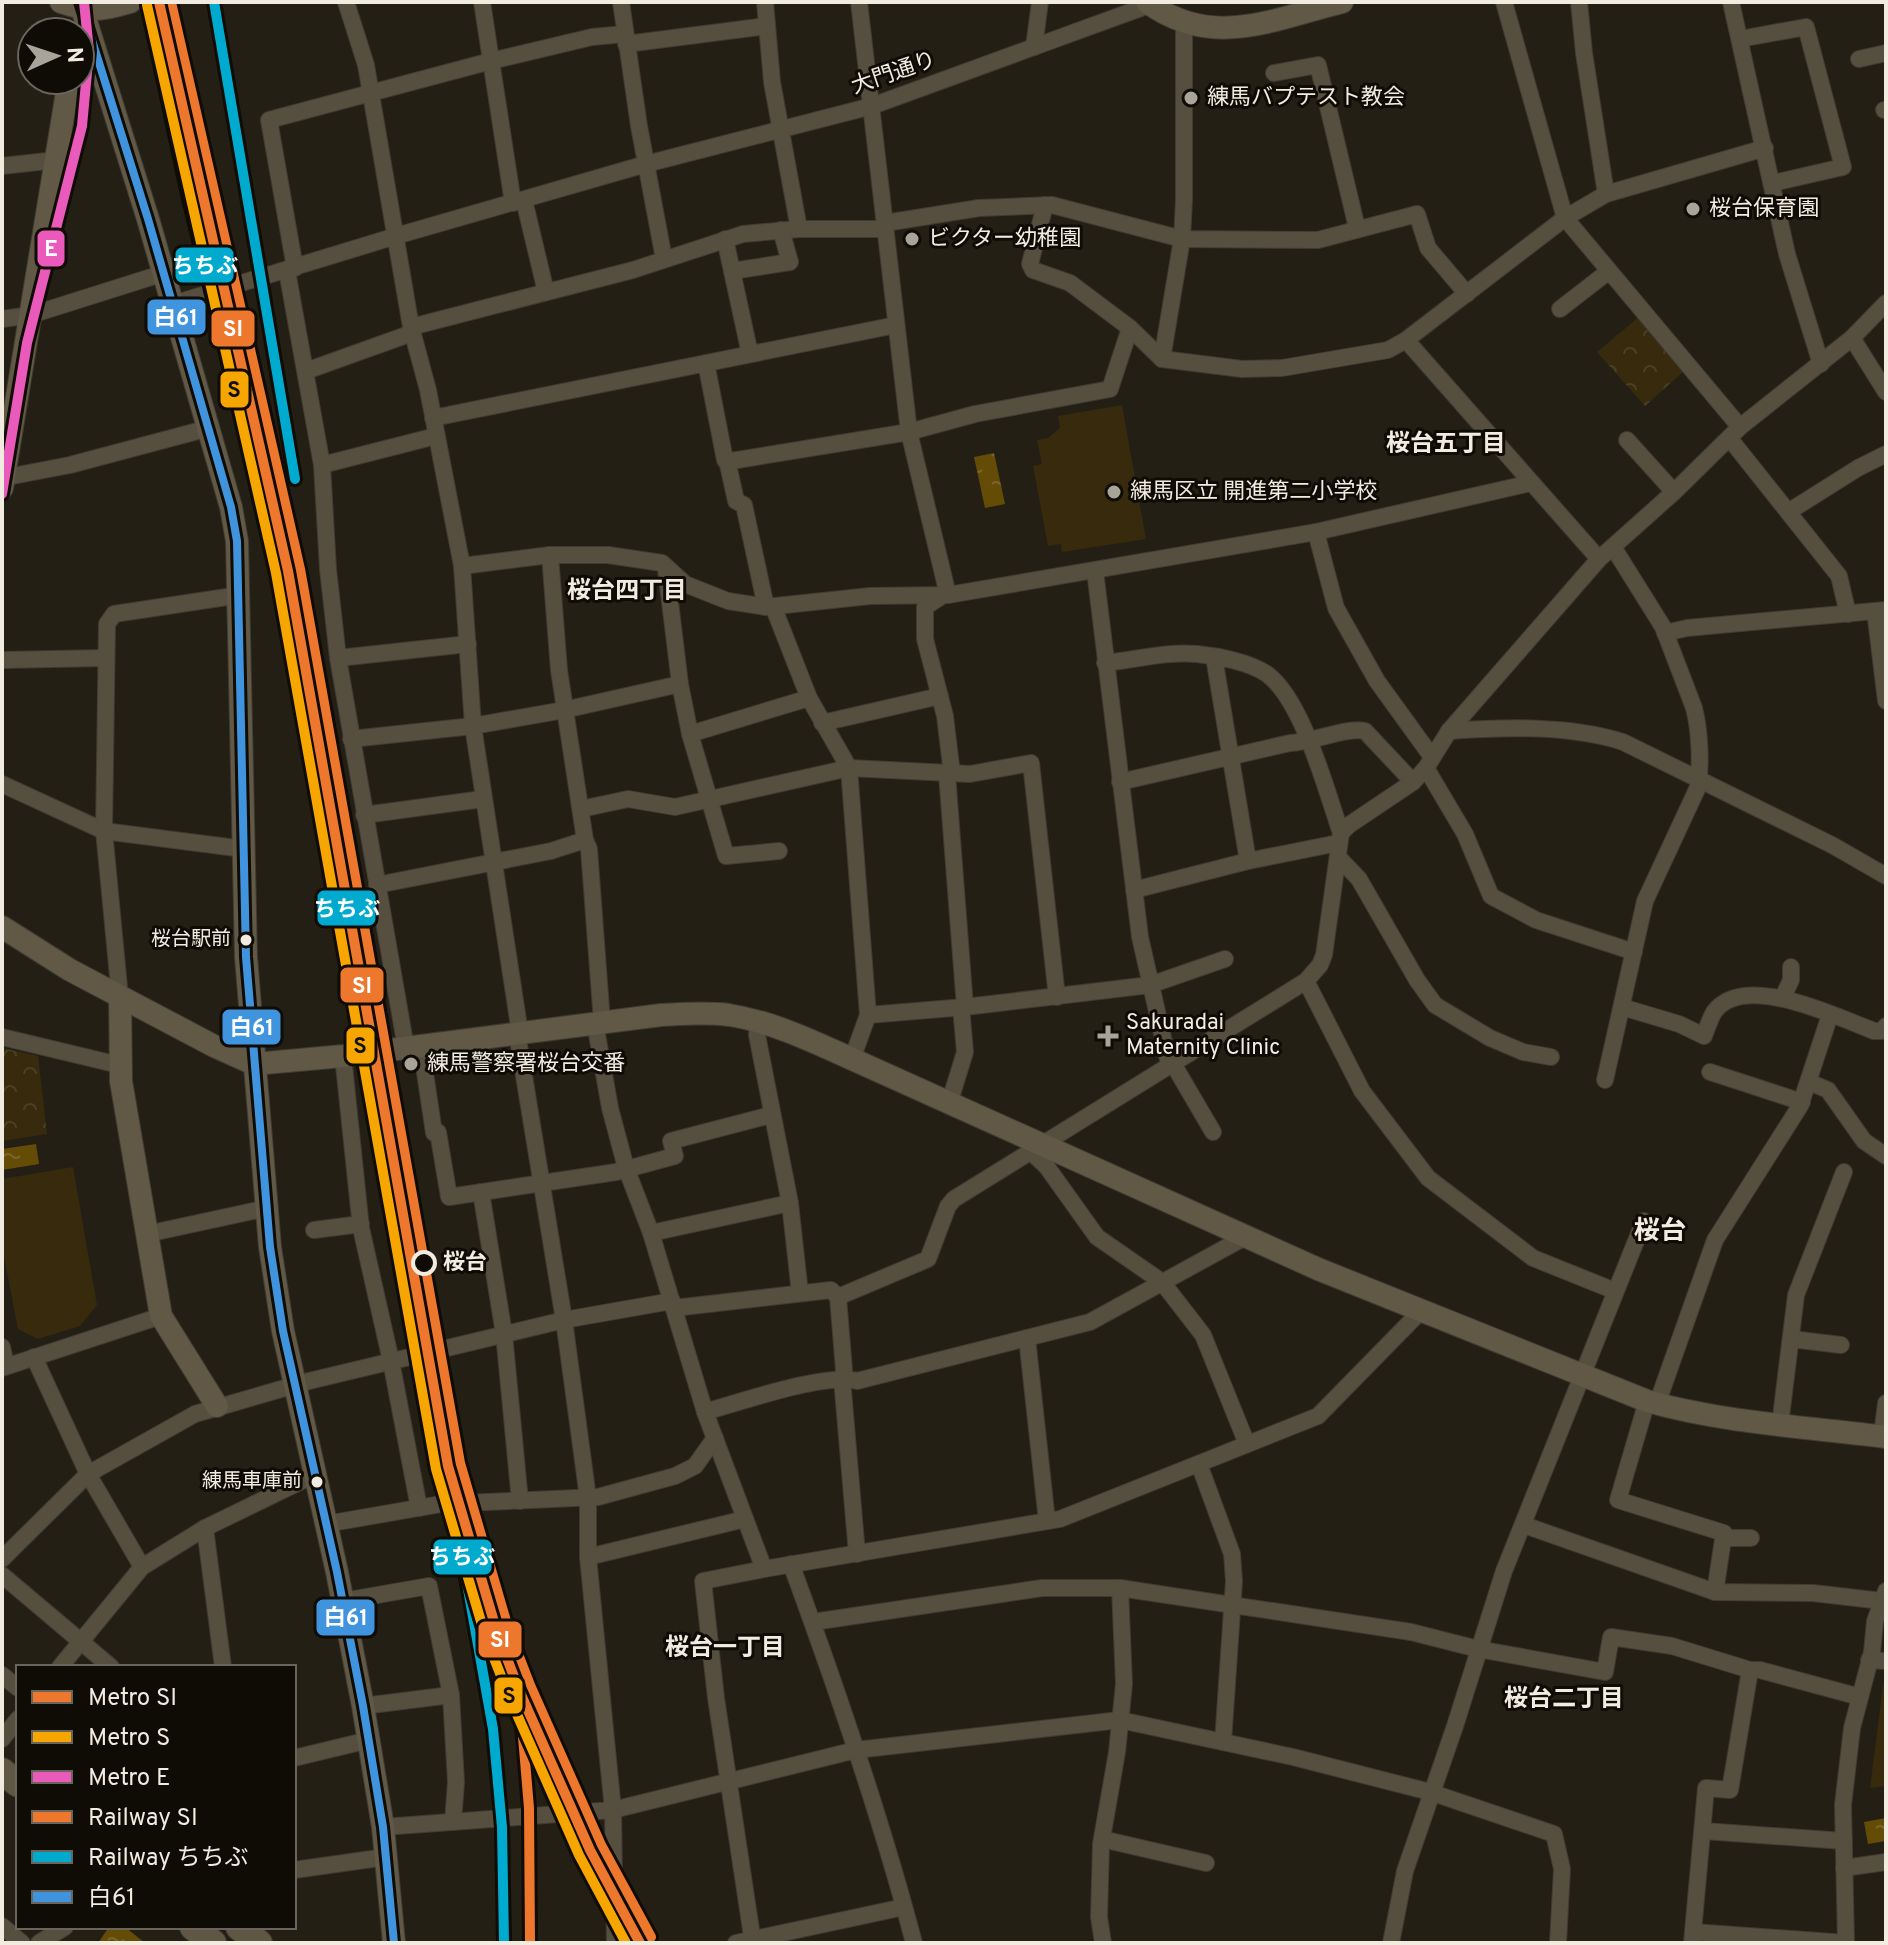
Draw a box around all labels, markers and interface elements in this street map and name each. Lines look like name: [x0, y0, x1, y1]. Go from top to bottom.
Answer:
north arrow: [16, 16, 96, 96]
text: N: [60, 46, 87, 64]
street label: 大門通り: [848, 47, 940, 101]
place label: 練馬バプテスト教会: [1207, 85, 1405, 112]
marker: 練馬バプテスト教会: [1182, 89, 1200, 107]
place label: 桜台保育園: [1709, 196, 1819, 223]
marker: 桜台保育園: [1684, 200, 1702, 218]
place label: ビクター幼稚園: [928, 226, 1081, 253]
line badge: E: [36, 229, 66, 268]
marker: ビクター幼稚園: [903, 230, 921, 248]
text: E: [44, 237, 58, 264]
line badge: ちちぶ: [174, 246, 235, 284]
text: ちちぶ: [172, 254, 238, 281]
line badge: 白61: [146, 298, 207, 336]
text: 白61: [154, 306, 198, 333]
line badge: SI: [210, 309, 256, 348]
text: SI: [223, 317, 243, 344]
line badge: S: [219, 370, 250, 409]
text: S: [227, 378, 241, 405]
district label: 桜台五丁目: [1386, 430, 1506, 460]
place label: 練馬区立 開進第二小学校: [1130, 479, 1377, 506]
marker: 練馬区立 開進第二小学校: [1105, 483, 1123, 501]
district label: 桜台四丁目: [567, 577, 687, 607]
line badge: ちちぶ: [316, 889, 377, 927]
text: ちちぶ: [314, 897, 380, 924]
place label: 桜台駅前: [151, 927, 231, 953]
marker: 桜台駅前: [238, 932, 254, 948]
line badge: SI: [339, 966, 385, 1004]
text: SI: [352, 974, 372, 1001]
line badge: 白61: [221, 1008, 282, 1046]
place label: Sakuradai Maternity Clinic: [1126, 1010, 1280, 1062]
text: 白61: [230, 1016, 274, 1043]
marker: Sakuradai Maternity Clinic: [1097, 1025, 1119, 1047]
line badge: S: [345, 1026, 376, 1065]
text: S: [353, 1034, 367, 1061]
place label: 練馬警察署桜台交番: [427, 1051, 625, 1078]
marker: 練馬警察署桜台交番: [402, 1055, 420, 1073]
district label: 桜台: [1634, 1216, 1686, 1249]
place label: 桜台: [443, 1250, 487, 1277]
marker: 桜台: [412, 1251, 436, 1275]
place label: 練馬車庫前: [202, 1469, 302, 1495]
marker: 練馬車庫前: [309, 1474, 325, 1490]
line badge: ちちぶ: [432, 1538, 493, 1576]
text: ちちぶ: [429, 1545, 495, 1572]
line badge: 白61: [315, 1598, 376, 1637]
text: 白61: [324, 1606, 368, 1633]
line badge: SI: [477, 1620, 523, 1659]
text: SI: [490, 1628, 510, 1655]
district label: 桜台一丁目: [665, 1634, 785, 1664]
legend: [16, 1665, 296, 1929]
line badge: S: [493, 1676, 524, 1715]
text: Metro SI: [88, 1684, 177, 1714]
text: S: [502, 1684, 516, 1711]
district label: 桜台二丁目: [1504, 1685, 1624, 1715]
text: Metro S: [88, 1724, 170, 1754]
text: Metro E: [88, 1764, 170, 1794]
text: Railway SI: [88, 1804, 198, 1834]
text: Railway ちちぶ: [88, 1844, 249, 1874]
text: 白61: [88, 1884, 135, 1914]

